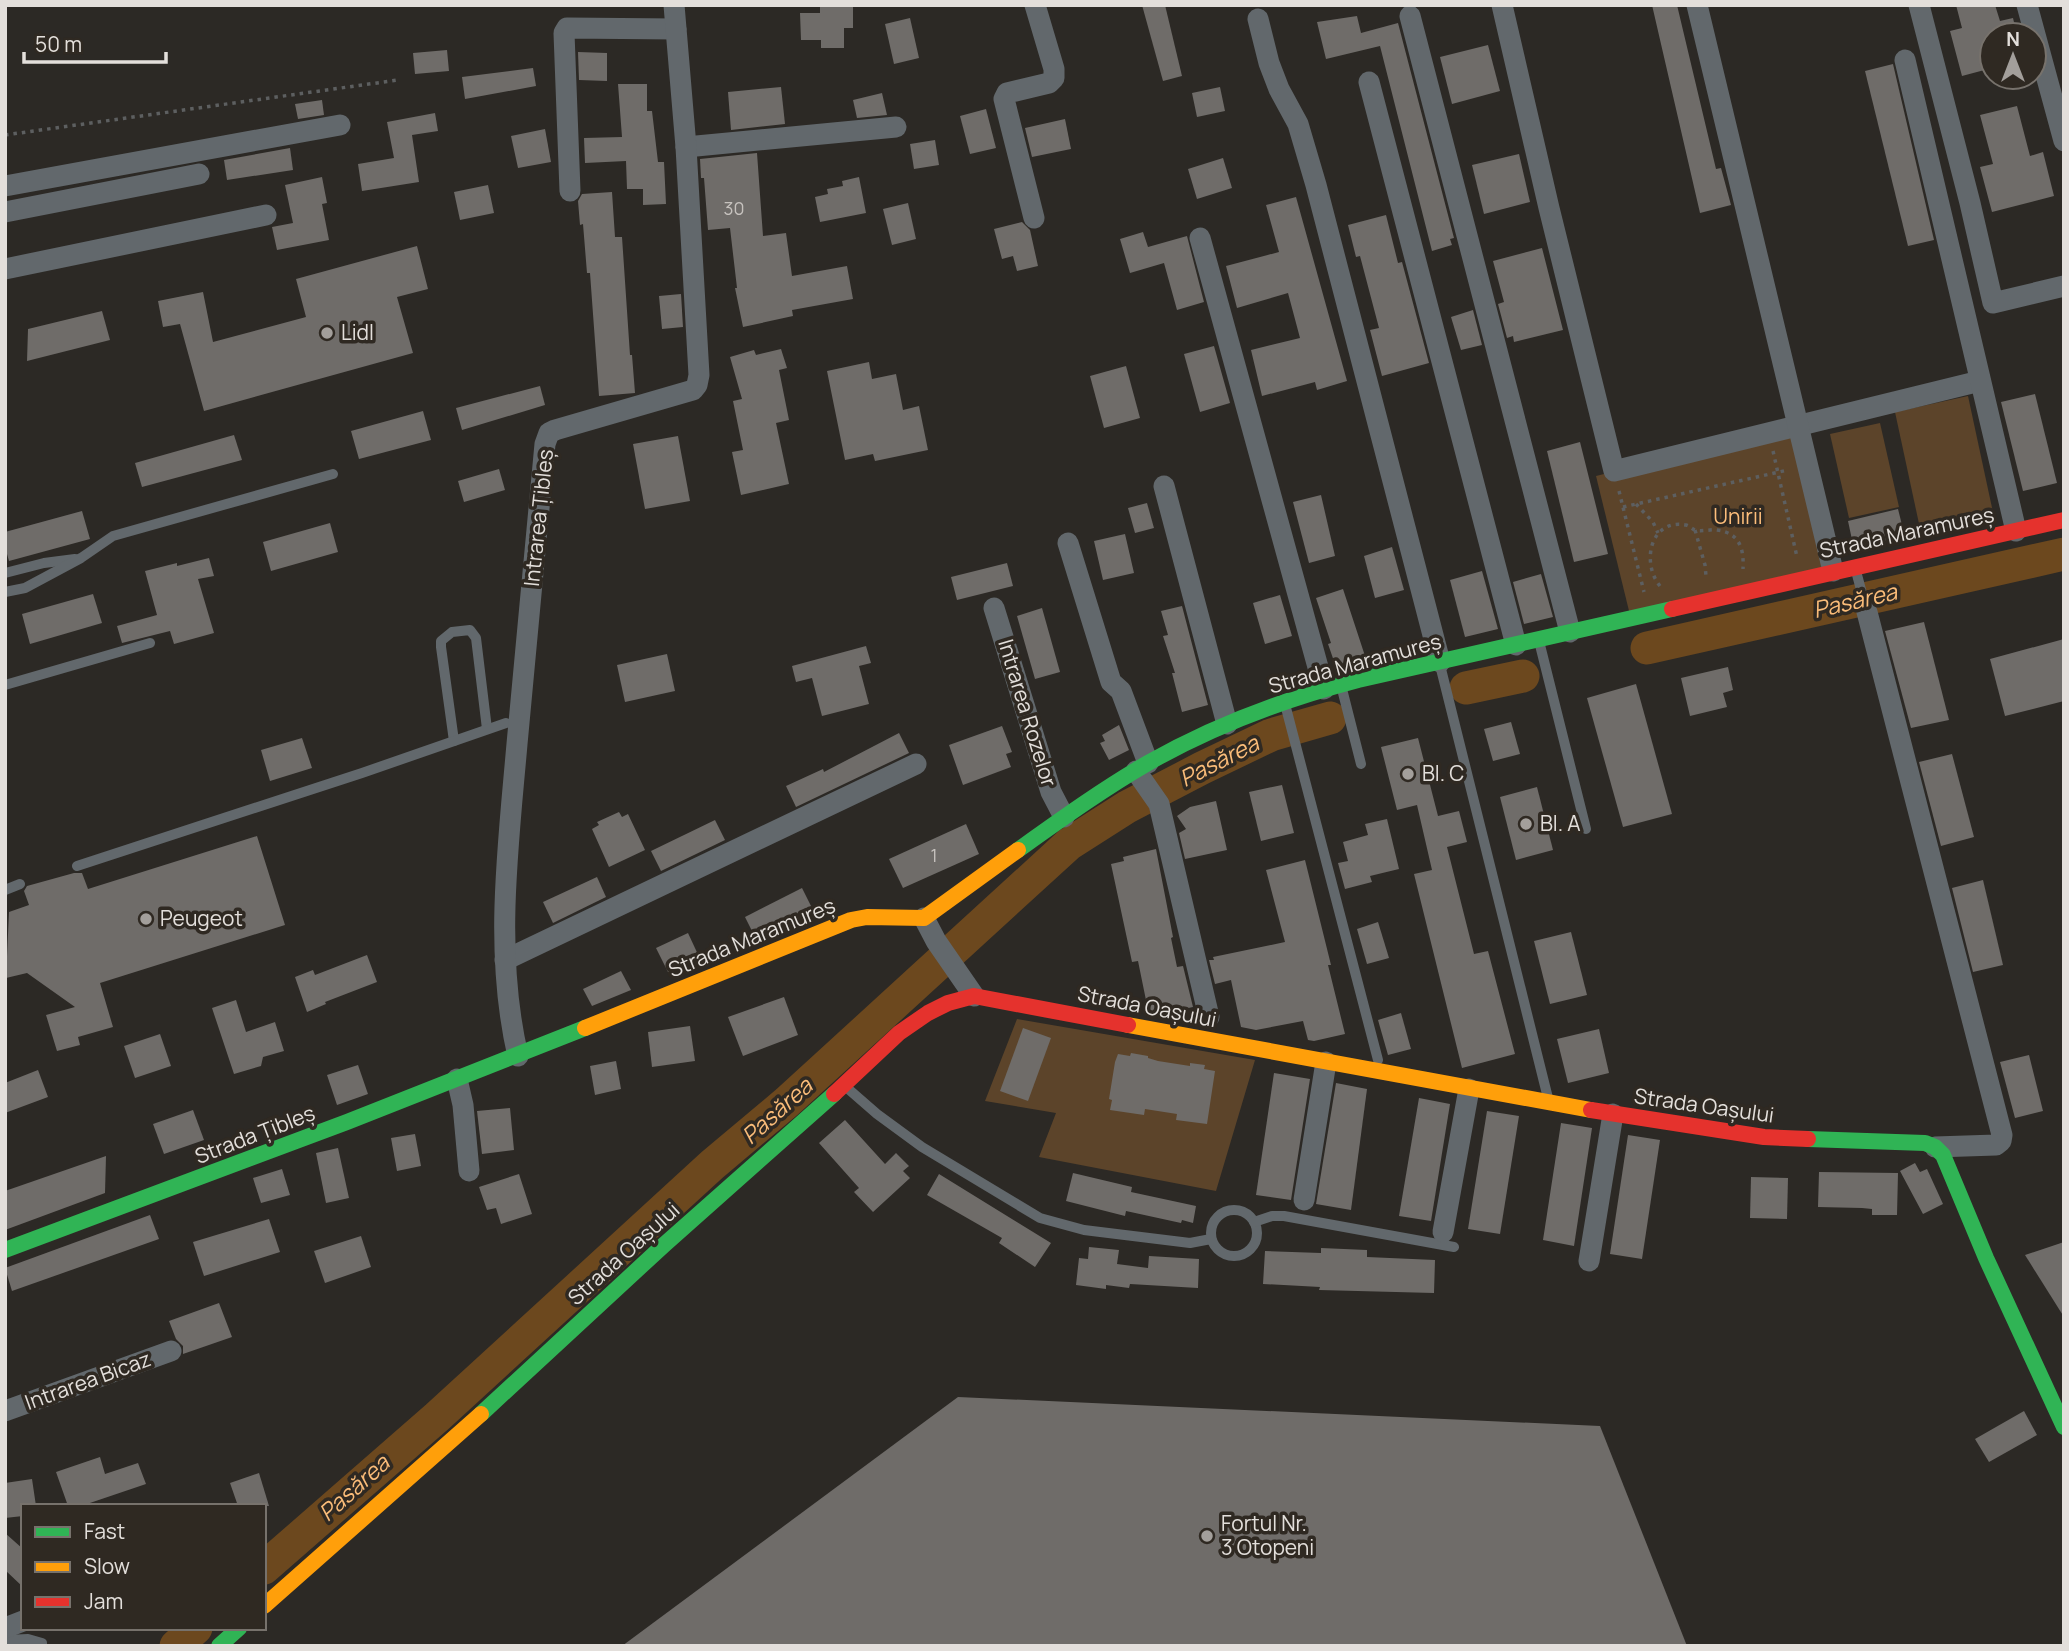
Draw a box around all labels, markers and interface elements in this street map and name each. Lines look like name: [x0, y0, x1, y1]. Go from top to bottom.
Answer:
scale bar: [24, 21, 166, 65]
north arrow: [1978, 21, 2048, 91]
text: N: [2006, 26, 2020, 52]
text: 50 m: [35, 30, 82, 58]
house number: 30: [724, 196, 744, 220]
place label: Lidl: [341, 318, 374, 346]
marker: Lidl: [319, 325, 335, 341]
street label: Intrarea Țibleș: [517, 448, 559, 588]
street label: Strada Maramureș: [1817, 500, 1997, 564]
park label: Unirii: [1713, 502, 1763, 530]
water label: Pasărea: [1810, 575, 1901, 625]
street label: Strada Maramureș: [1265, 627, 1444, 700]
street label: Intrarea Rozelor: [992, 636, 1064, 790]
water label: Pasărea: [1173, 726, 1265, 794]
place label: Bl. C: [1422, 759, 1464, 787]
marker: Bl. C: [1400, 766, 1416, 782]
place label: Bl. A: [1540, 809, 1581, 837]
marker: Bl. A: [1518, 816, 1534, 832]
house number: 1: [930, 843, 938, 867]
street label: Strada Maramureș: [664, 891, 839, 983]
place label: Peugeot: [160, 904, 243, 932]
marker: Peugeot: [138, 911, 154, 927]
street label: Strada Oașului: [1075, 979, 1219, 1033]
water label: Pasărea: [734, 1069, 820, 1151]
street label: Strada Oașului: [1632, 1081, 1776, 1129]
street label: Strada Țibleș: [191, 1098, 319, 1170]
street label: Strada Oașului: [562, 1196, 685, 1311]
street label: Intrarea Bicaz: [21, 1344, 154, 1416]
water label: Pasărea: [311, 1446, 397, 1528]
legend: [21, 1504, 266, 1630]
place label: Fortul Nr. 3 Otopeni: [1221, 1509, 1314, 1561]
text: Fast: [84, 1517, 125, 1545]
marker: Fortul Nr. 3 Otopeni: [1199, 1528, 1215, 1544]
text: Slow: [84, 1552, 130, 1580]
text: Jam: [84, 1587, 123, 1615]

